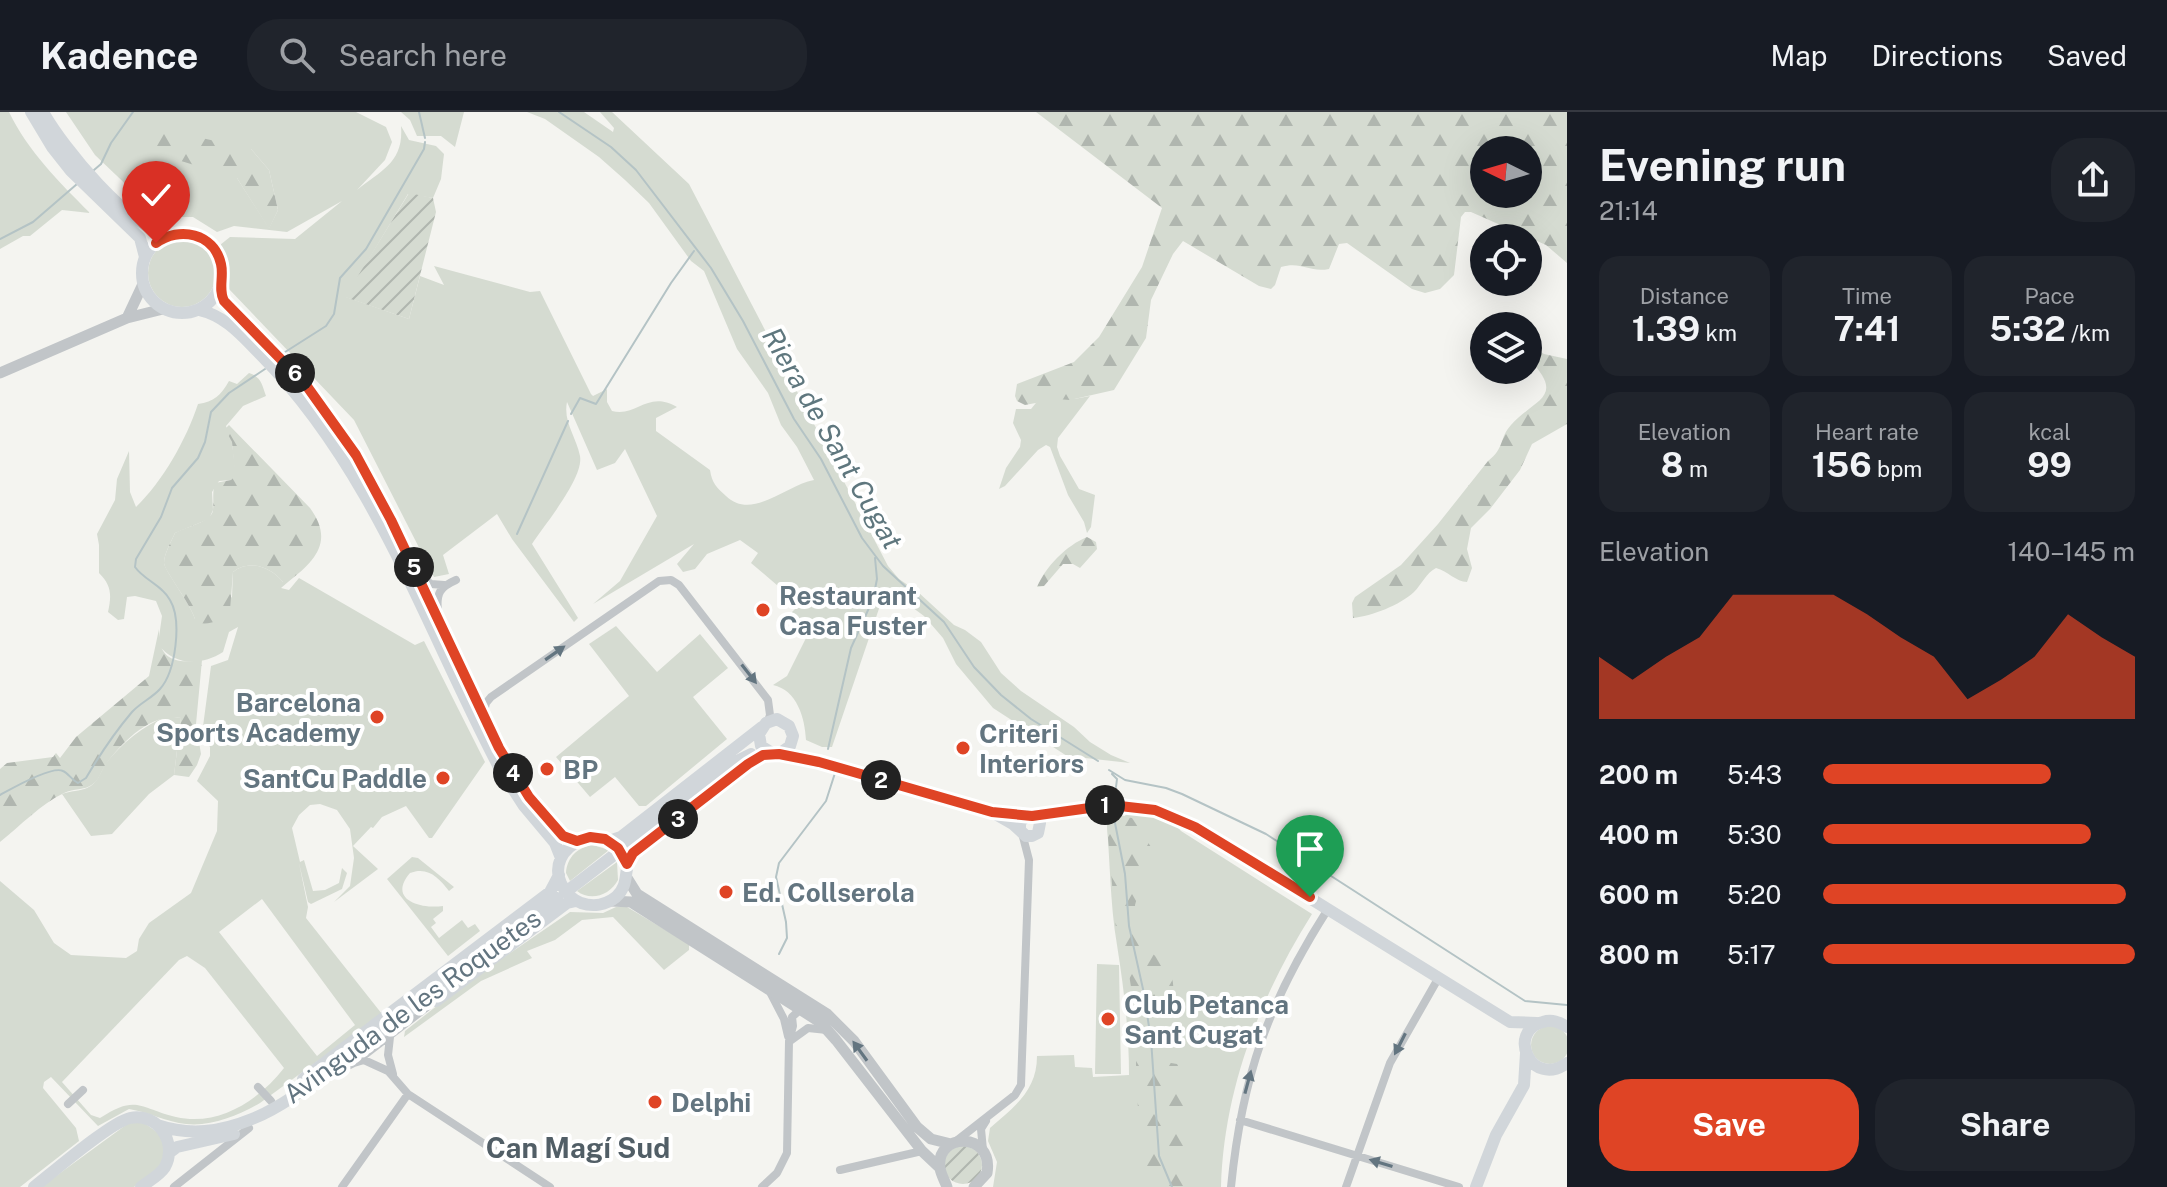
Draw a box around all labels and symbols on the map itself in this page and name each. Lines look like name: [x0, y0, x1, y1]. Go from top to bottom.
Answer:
north arrow: [1470, 136, 1542, 208]
pin: [122, 161, 190, 243]
water label: Riera de Sant Cugat: [756, 321, 910, 555]
pin: 6: [275, 353, 315, 393]
pin: 5: [394, 547, 434, 587]
place label: Restaurant Casa Fuster: [779, 580, 927, 641]
marker: Restaurant Casa Fuster: [754, 601, 772, 619]
one-way arrow: [545, 646, 566, 661]
one-way arrow: [740, 664, 756, 684]
place label: Barcelona Sports Academy: [156, 687, 361, 748]
marker: Barcelona Sports Academy: [368, 708, 386, 726]
place label: Criteri Interiors: [979, 718, 1084, 779]
marker: Criteri Interiors: [954, 739, 972, 757]
pin: 4: [493, 753, 533, 793]
place label: BP: [563, 754, 598, 785]
marker: BP: [538, 760, 556, 778]
pin: 2: [861, 760, 901, 800]
place label: SantCu Paddle: [243, 763, 427, 794]
marker: SantCu Paddle: [434, 769, 452, 787]
pin: 1: [1085, 785, 1125, 825]
pin: 3: [658, 799, 698, 839]
pin: [1276, 815, 1344, 897]
place label: Ed. Collserola: [742, 877, 915, 908]
marker: Ed. Collserola: [717, 883, 735, 901]
street label: Avinguda de les Roquetes: [277, 902, 547, 1110]
place label: Club Petanca Sant Cugat: [1124, 989, 1289, 1050]
marker: Club Petanca Sant Cugat: [1099, 1010, 1117, 1028]
one-way arrow: [1393, 1033, 1407, 1056]
one-way arrow: [853, 1041, 869, 1061]
one-way arrow: [1242, 1070, 1254, 1095]
place label: Delphi: [671, 1087, 751, 1118]
marker: Delphi: [646, 1093, 664, 1111]
district label: Can Magí Sud: [486, 1131, 670, 1164]
one-way arrow: [1369, 1156, 1393, 1169]

